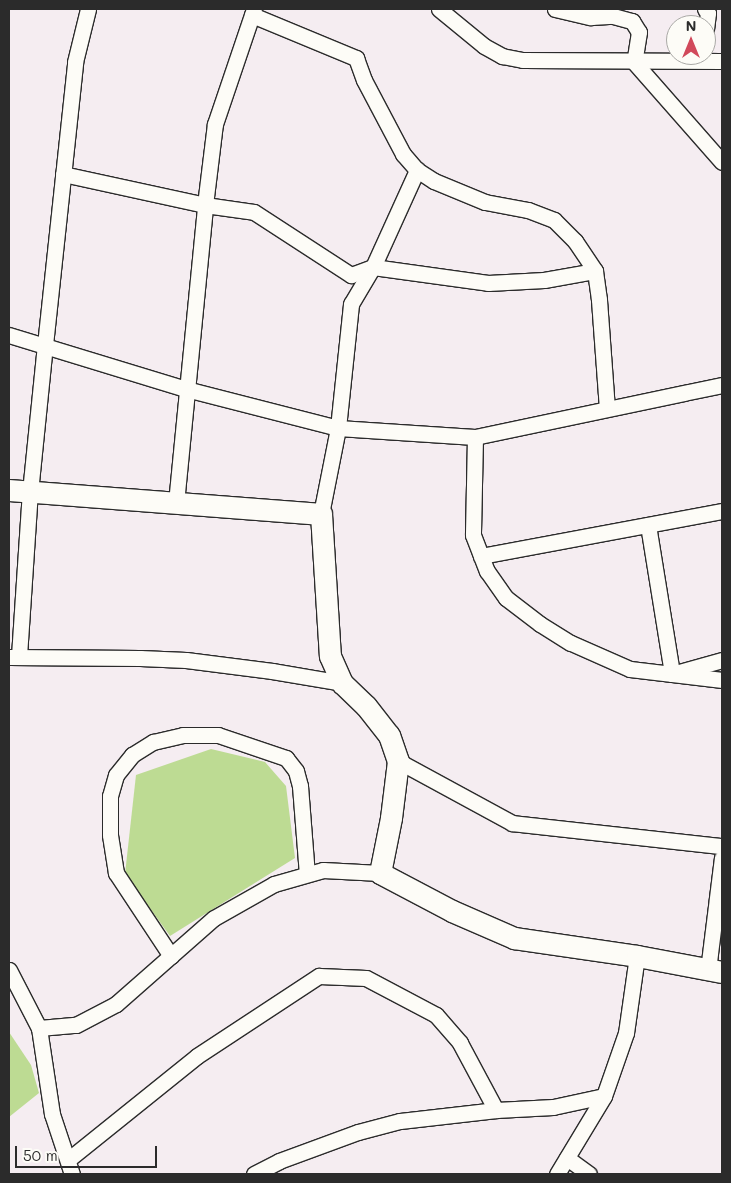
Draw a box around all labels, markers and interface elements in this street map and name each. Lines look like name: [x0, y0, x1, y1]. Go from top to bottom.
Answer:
north arrow: [666, 15, 716, 65]
text: N: [686, 16, 696, 35]
scale bar: [18, 1136, 160, 1168]
text: 50 m: [23, 1145, 58, 1165]

